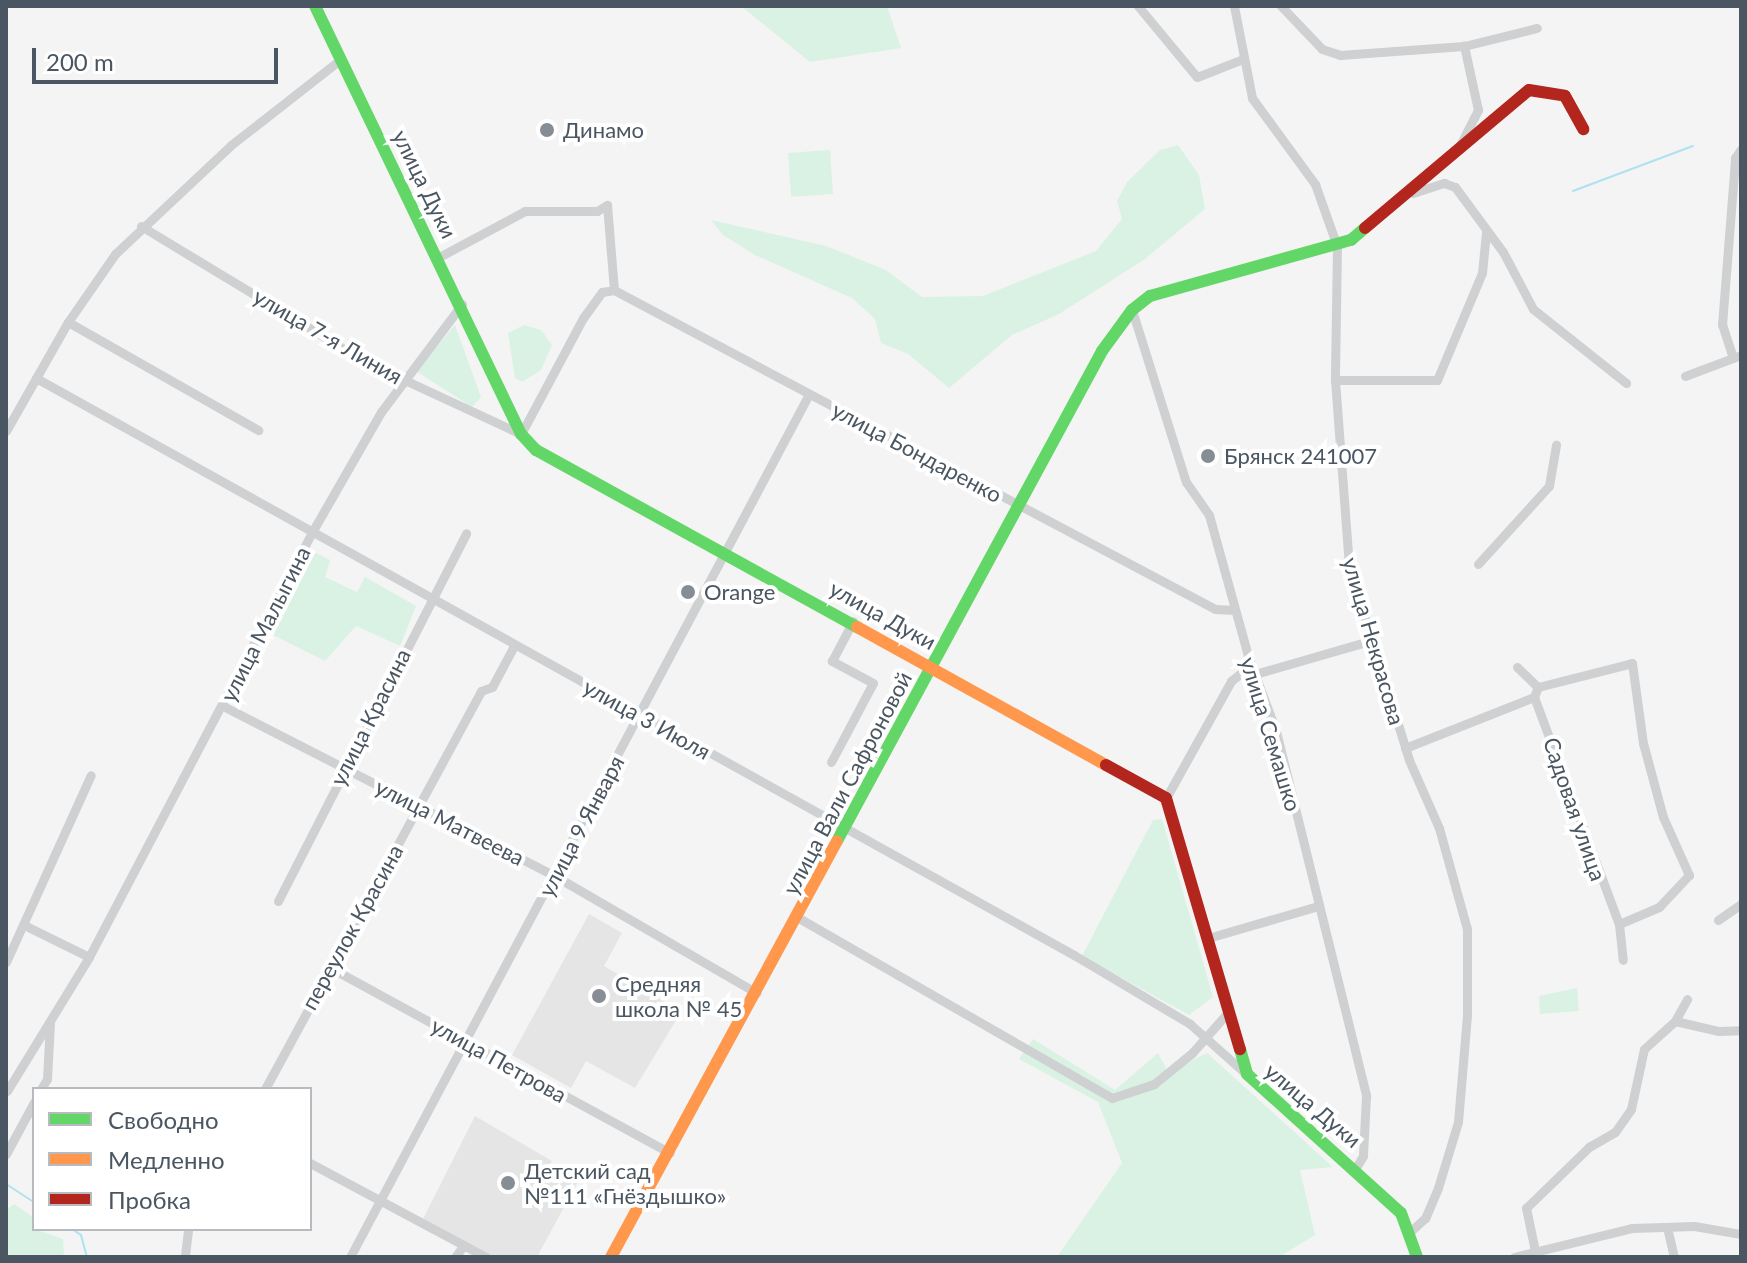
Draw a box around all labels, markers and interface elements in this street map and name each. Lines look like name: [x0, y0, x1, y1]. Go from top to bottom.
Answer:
scale bar: [36, 32, 282, 82]
text: 200 m: [46, 47, 114, 76]
place label: Динамо: [563, 117, 644, 143]
marker: Динамо: [538, 121, 556, 139]
street label: улица Дуки: [387, 125, 463, 243]
street label: улица 7-я Линия: [249, 283, 407, 389]
street label: улица Бондаренко: [828, 396, 1006, 508]
place label: Брянск 241007: [1224, 443, 1377, 469]
marker: Брянск 241007: [1199, 447, 1217, 465]
street label: улица Малыгина: [215, 542, 315, 706]
street label: улица Некрасова: [1337, 554, 1411, 728]
street label: улица Дуки: [825, 575, 941, 655]
place label: Orange: [704, 579, 775, 605]
marker: Orange: [679, 583, 697, 601]
street label: улица Красина: [324, 644, 416, 790]
street label: улица Семашко: [1235, 654, 1307, 814]
street label: улица Вали Сафроновой: [777, 667, 917, 899]
street label: улица 3 Июля: [579, 673, 715, 765]
street label: Садовая улица: [1538, 734, 1612, 884]
street label: улица 9 Января: [533, 751, 629, 901]
street label: улица Матвеева: [371, 773, 529, 871]
street label: переулок Красина: [296, 840, 408, 1014]
place label: Средняя школа № 45: [615, 970, 742, 1022]
marker: Средняя школа № 45: [590, 987, 608, 1005]
street label: улица Петрова: [427, 1012, 571, 1108]
street label: улица Дуки: [1260, 1057, 1366, 1153]
legend: [32, 1087, 312, 1231]
text: Свободно: [108, 1105, 219, 1134]
text: Медленно: [108, 1145, 225, 1174]
place label: Детский сад №111 «Гнёздышко»: [524, 1157, 726, 1208]
marker: Детский сад №111 «Гнёздышко»: [499, 1174, 517, 1192]
text: Пробка: [108, 1185, 191, 1214]

